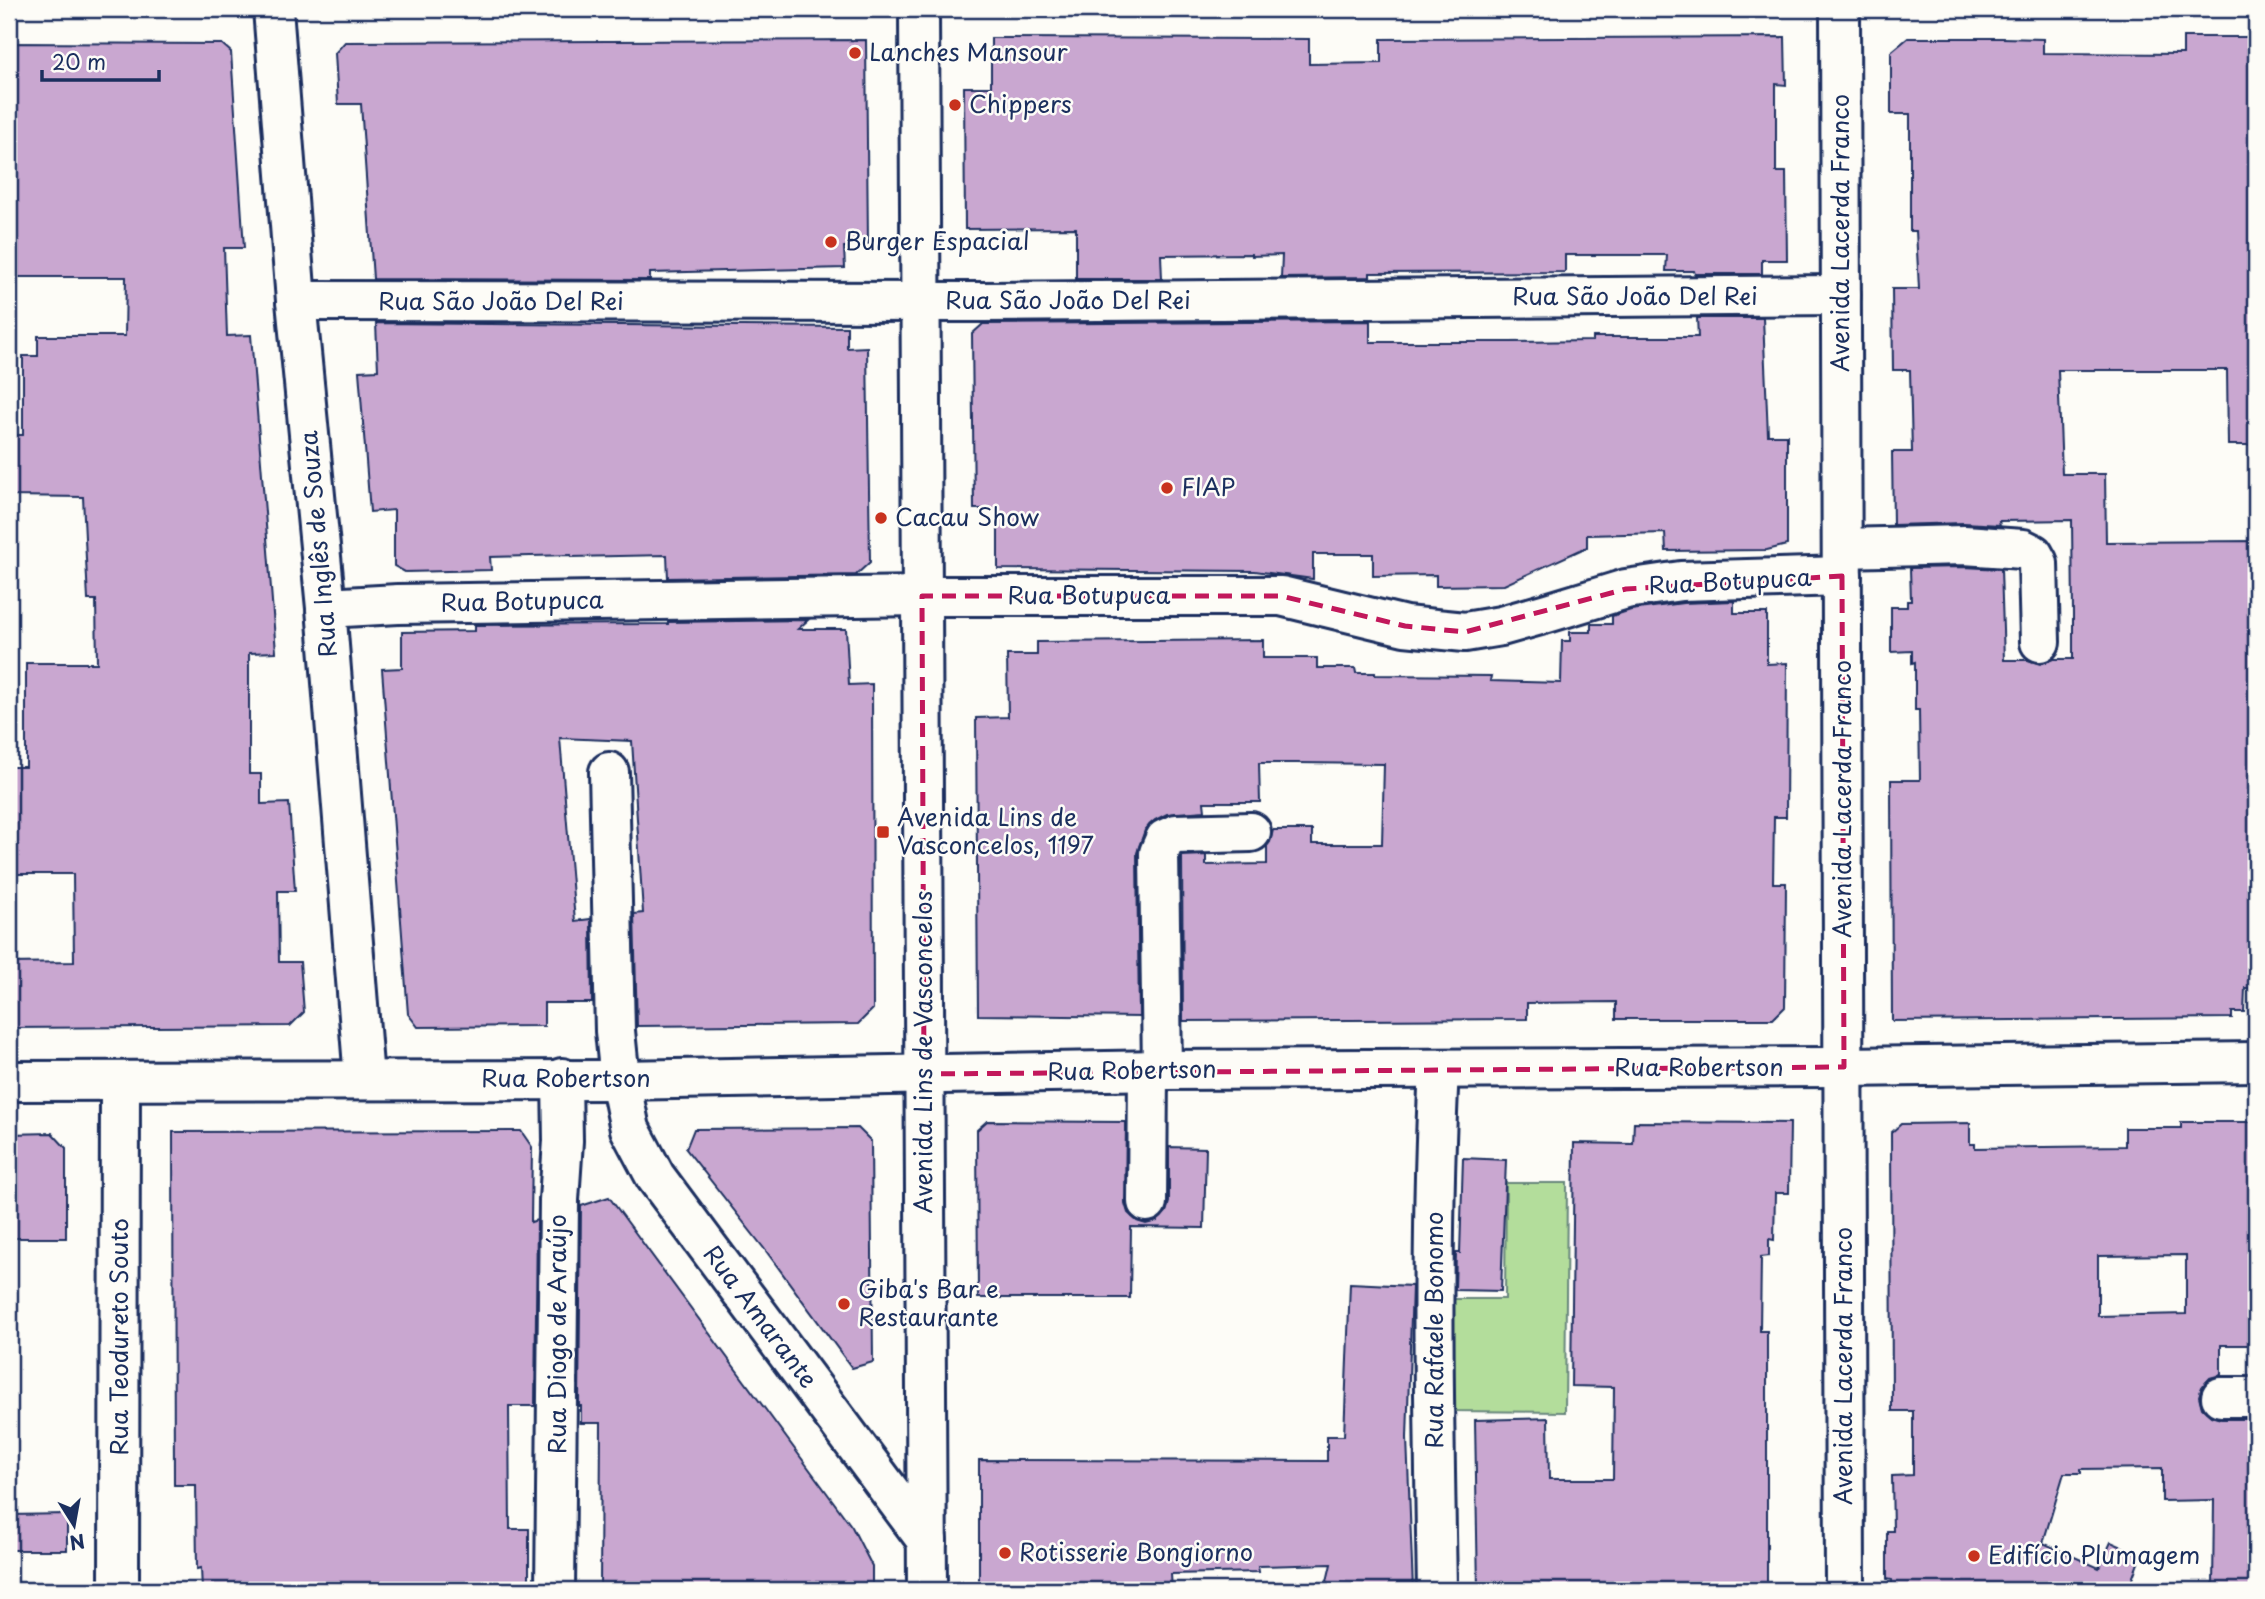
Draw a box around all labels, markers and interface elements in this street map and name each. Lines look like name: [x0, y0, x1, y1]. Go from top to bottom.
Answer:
place label: Lanches Mansour: [869, 33, 1068, 69]
scale bar: [42, 38, 159, 82]
text: 20 m: [52, 45, 106, 77]
marker: Lanches Mansour: [847, 45, 863, 61]
place label: Chippers: [969, 85, 1072, 121]
street label: Avenida Lacerda Franco: [1821, 94, 1857, 372]
marker: Chippers: [947, 97, 963, 113]
place label: Burger Espacial: [845, 222, 1030, 258]
marker: Burger Espacial: [823, 234, 839, 250]
street label: Rua São João Del Rei: [1512, 277, 1758, 313]
street label: Rua São João Del Rei: [945, 281, 1191, 317]
street label: Rua São João Del Rei: [378, 282, 624, 318]
street label: Rua Inglês de Souza: [289, 429, 345, 659]
place label: FIAP: [1181, 468, 1235, 504]
marker: FIAP: [1159, 480, 1175, 496]
place label: Cacau Show: [895, 498, 1040, 534]
marker: Cacau Show: [873, 510, 889, 526]
street label: Rua Botupuca: [1648, 558, 1812, 602]
street label: Rua Botupuca: [1007, 576, 1171, 612]
street label: Rua Botupuca: [440, 581, 604, 619]
street label: Avenida Lacerda Franco: [1823, 660, 1859, 938]
place label: Avenida Lins de Vasconcelos, 1197: [897, 798, 1094, 862]
marker: Avenida Lins de Vasconcelos, 1197: [875, 824, 891, 840]
street label: Avenida Lins de Vasconcelos: [904, 890, 940, 1213]
street label: Rua Robertson: [1614, 1048, 1784, 1084]
street label: Rua Robertson: [1047, 1050, 1217, 1088]
street label: Rua Robertson: [481, 1059, 651, 1095]
street label: Rua Rafaele Bonomo: [1415, 1211, 1451, 1449]
street label: Rua Diogo de Araújo: [538, 1214, 574, 1454]
street label: Rua Teodureto Souto: [100, 1218, 136, 1456]
street label: Avenida Lacerda Franco: [1824, 1227, 1860, 1505]
street label: Rua Amarante: [696, 1237, 827, 1395]
place label: Giba's Bar e Restaurante: [858, 1270, 999, 1334]
marker: Giba's Bar e Restaurante: [836, 1296, 852, 1312]
north arrow: [38, 1490, 108, 1560]
text: N: [67, 1527, 87, 1558]
place label: Rotisserie Bongiorno: [1019, 1533, 1253, 1569]
place label: Edifício Plumagem: [1988, 1536, 2200, 1572]
marker: Rotisserie Bongiorno: [997, 1545, 1013, 1561]
marker: Edifício Plumagem: [1966, 1548, 1982, 1564]

